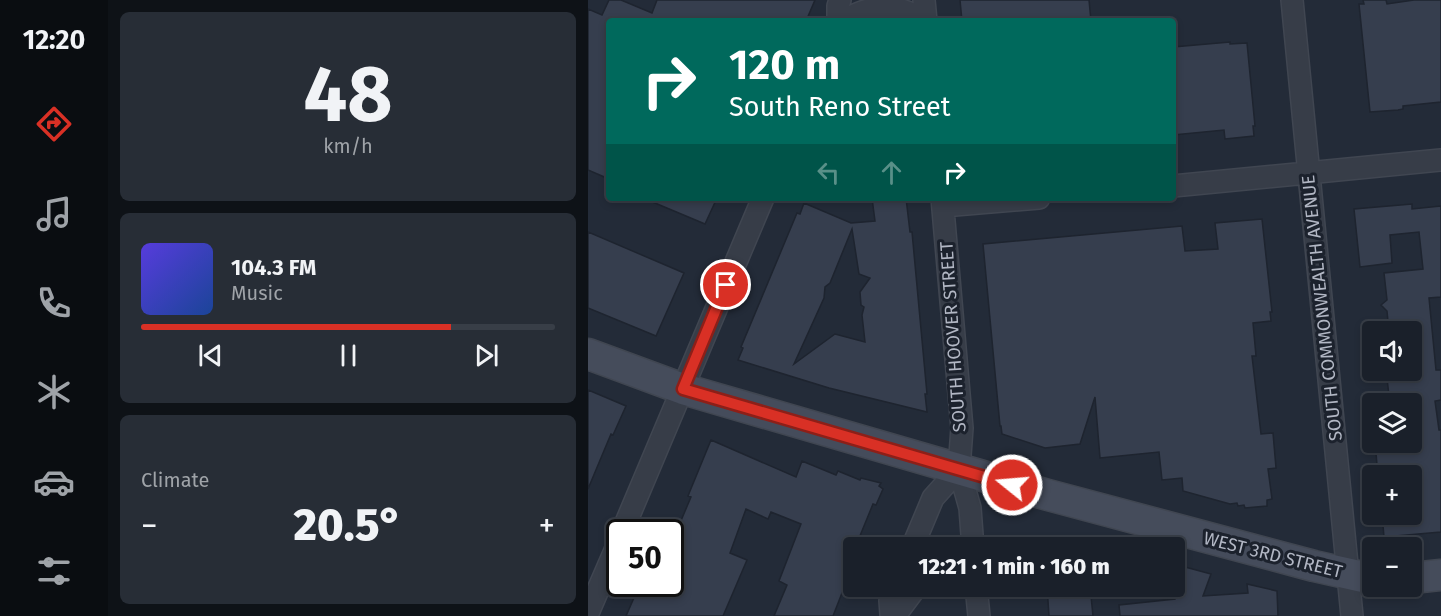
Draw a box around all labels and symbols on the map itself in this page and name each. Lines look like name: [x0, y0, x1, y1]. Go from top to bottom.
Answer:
street label: SOUTH COMMONWEALTH AVENUE: [1297, 174, 1347, 442]
street label: SOUTH HOOVER STREET: [935, 240, 971, 433]
pin: [700, 259, 751, 310]
position arrow: [980, 453, 1044, 517]
speed limit sign: 50: [606, 519, 684, 597]
street label: WEST 3RD STREET: [1201, 527, 1345, 583]

